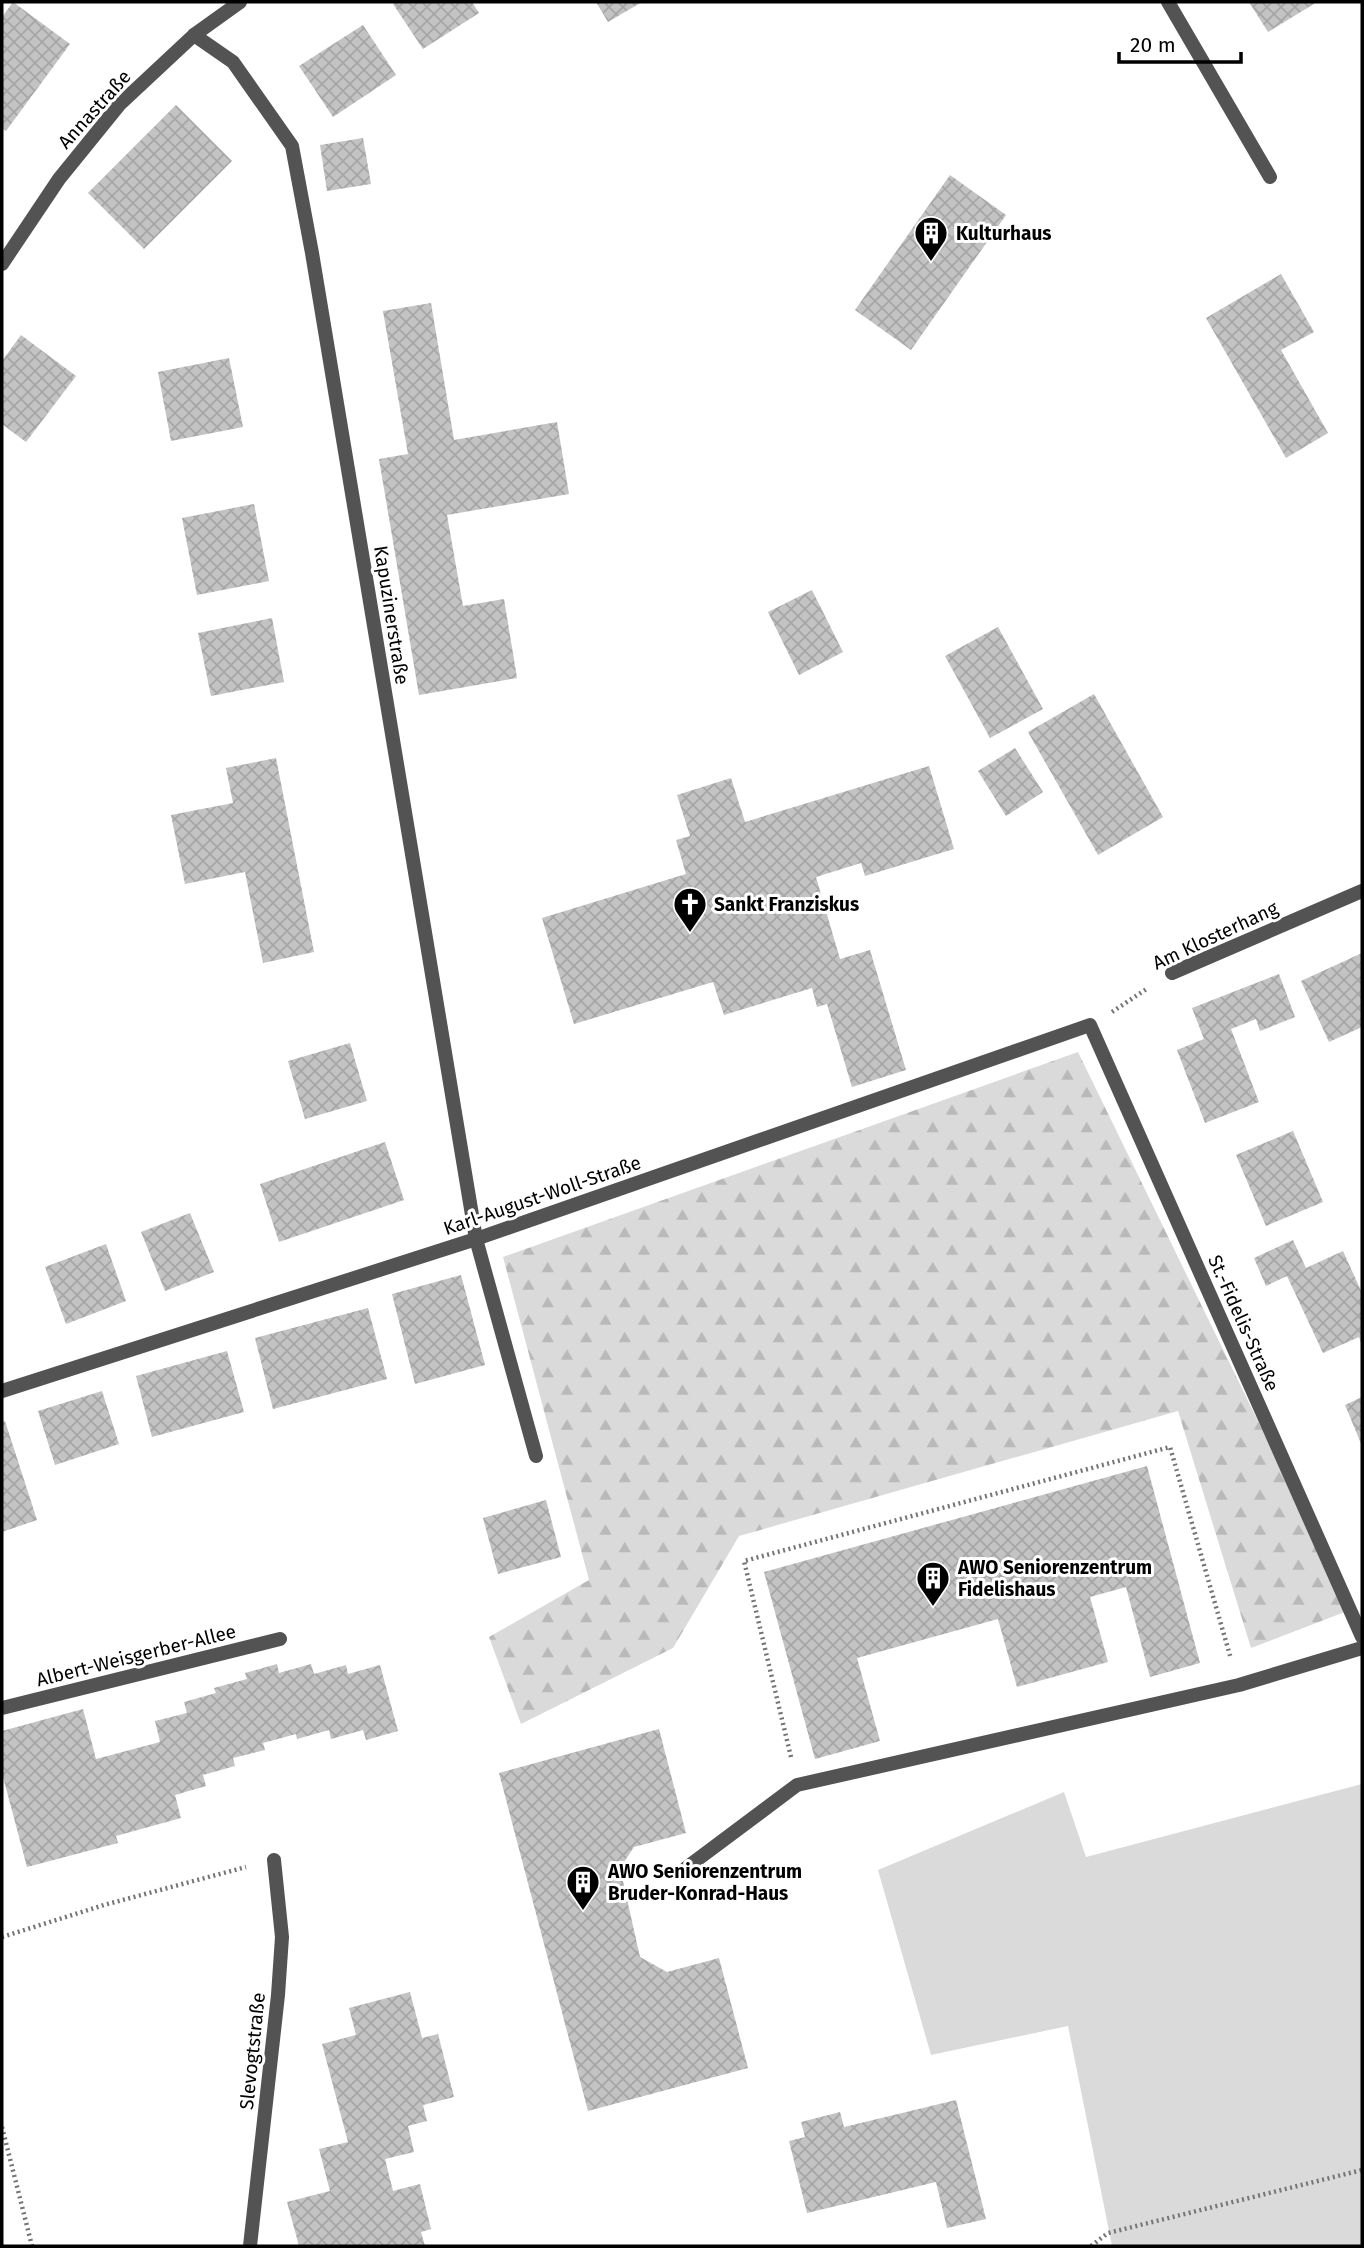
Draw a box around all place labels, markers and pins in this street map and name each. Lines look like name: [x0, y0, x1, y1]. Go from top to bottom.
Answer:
building icon: Kulturhaus: [912, 214, 950, 263]
place label: Kulturhaus: [956, 222, 1052, 245]
church icon: Sankt Franziskus: [671, 885, 709, 934]
place label: Sankt Franziskus: [714, 893, 859, 916]
place label: AWO Seniorenzentrum Fidelishaus: [957, 1556, 1152, 1601]
building icon: AWO Seniorenzentrum Fidelishaus: [914, 1559, 952, 1608]
place label: AWO Seniorenzentrum Bruder-Konrad-Haus: [607, 1860, 802, 1905]
building icon: AWO Seniorenzentrum Bruder-Konrad-Haus: [564, 1863, 602, 1912]

